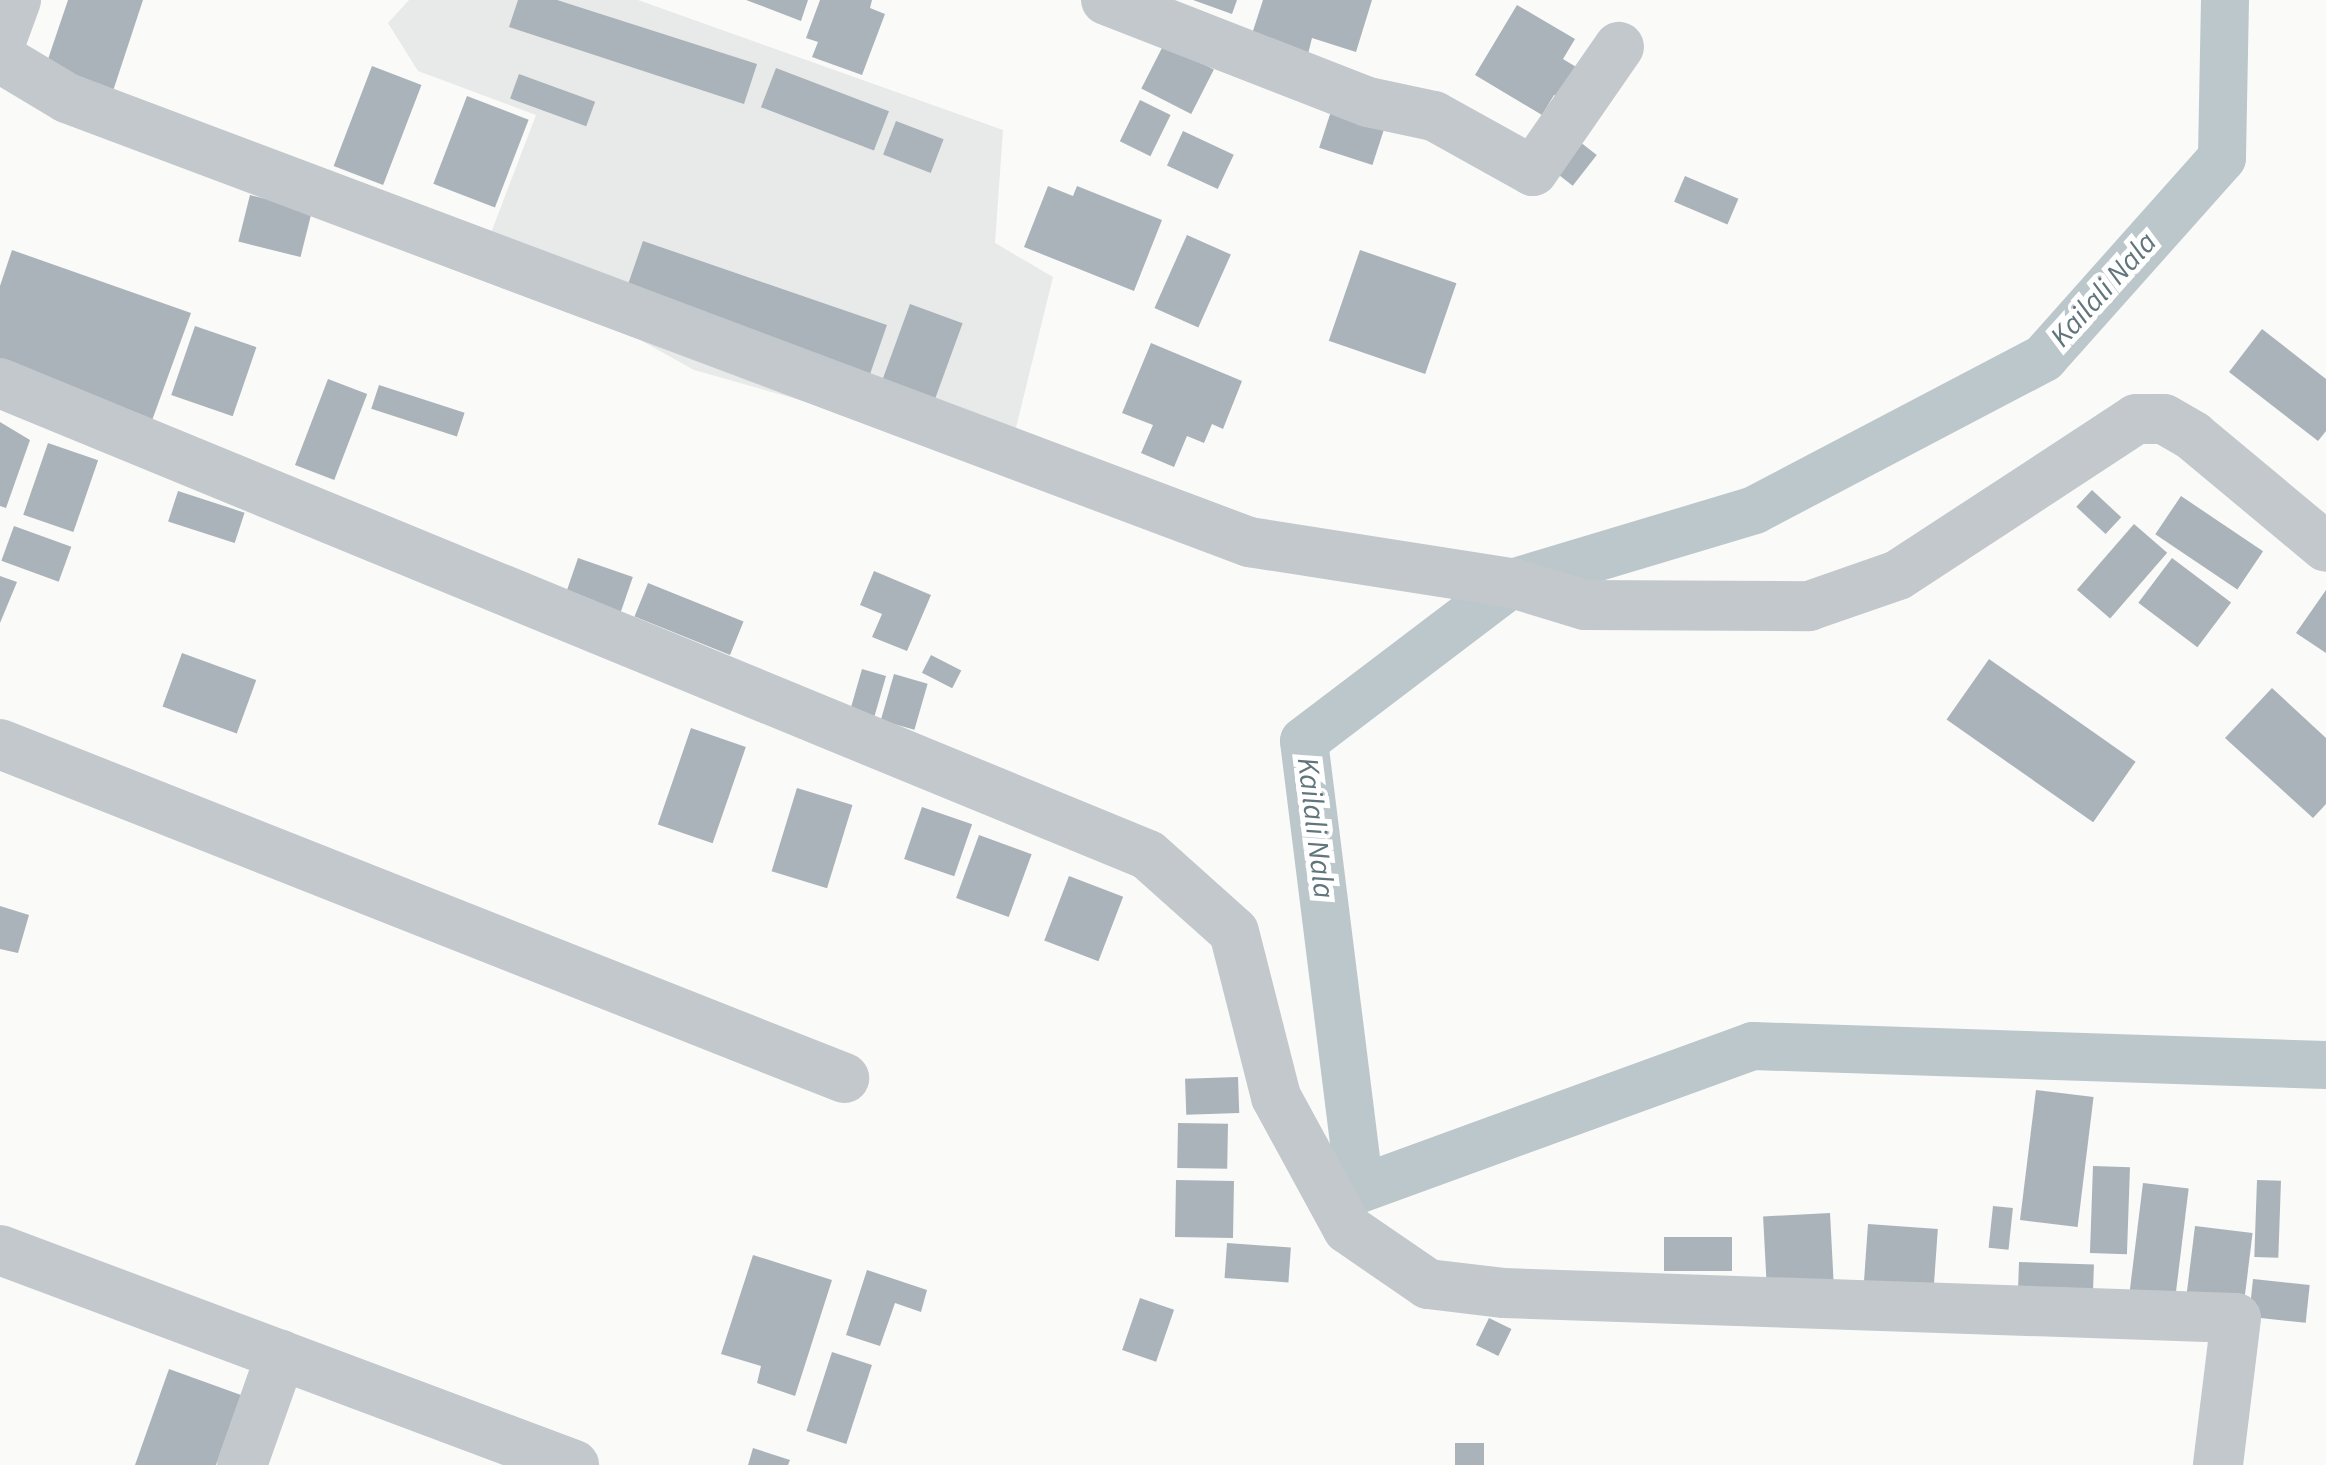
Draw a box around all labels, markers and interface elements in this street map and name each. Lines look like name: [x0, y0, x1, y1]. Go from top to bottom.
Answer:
water label: Kailali Nala: [2043, 225, 2165, 355]
water label: Kailali Nala: [1288, 755, 1342, 901]

